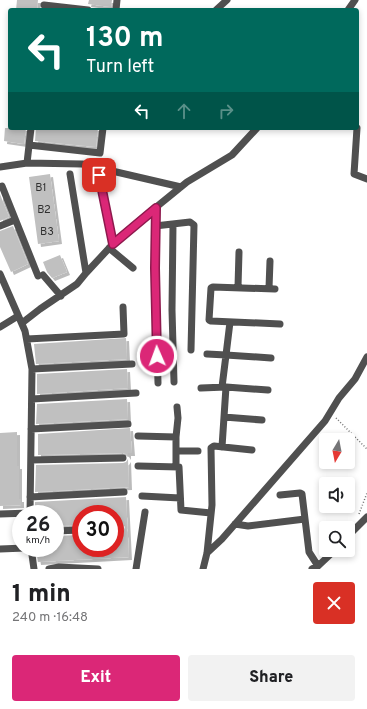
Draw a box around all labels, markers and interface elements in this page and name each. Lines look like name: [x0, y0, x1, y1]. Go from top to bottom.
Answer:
text: 130 m: [86, 21, 164, 57]
icon: left: [20, 24, 72, 76]
text: Turn left: [86, 56, 154, 79]
icon: left: [131, 100, 153, 122]
icon: ahead: [173, 100, 195, 122]
icon: right: [215, 100, 237, 122]
pin: [82, 158, 116, 192]
icon: arrive: [88, 164, 110, 186]
house number: B1: [35, 181, 47, 195]
house number: B2: [37, 203, 51, 217]
house number: B3: [40, 225, 54, 239]
position arrow: [136, 335, 178, 377]
north arrow: [319, 433, 355, 469]
map controls: [319, 433, 355, 557]
button: sound: [319, 477, 355, 513]
speed limit sign: 30: [72, 505, 124, 557]
text: 26: [26, 513, 50, 539]
button: search: [319, 521, 355, 557]
text: km/h: [26, 534, 50, 547]
text: 1 min: [12, 580, 71, 610]
button: close: [313, 582, 355, 624]
text: 240 m · 16:48: [12, 610, 88, 626]
button: Exit: [12, 655, 180, 701]
button: Share: [188, 655, 355, 701]

